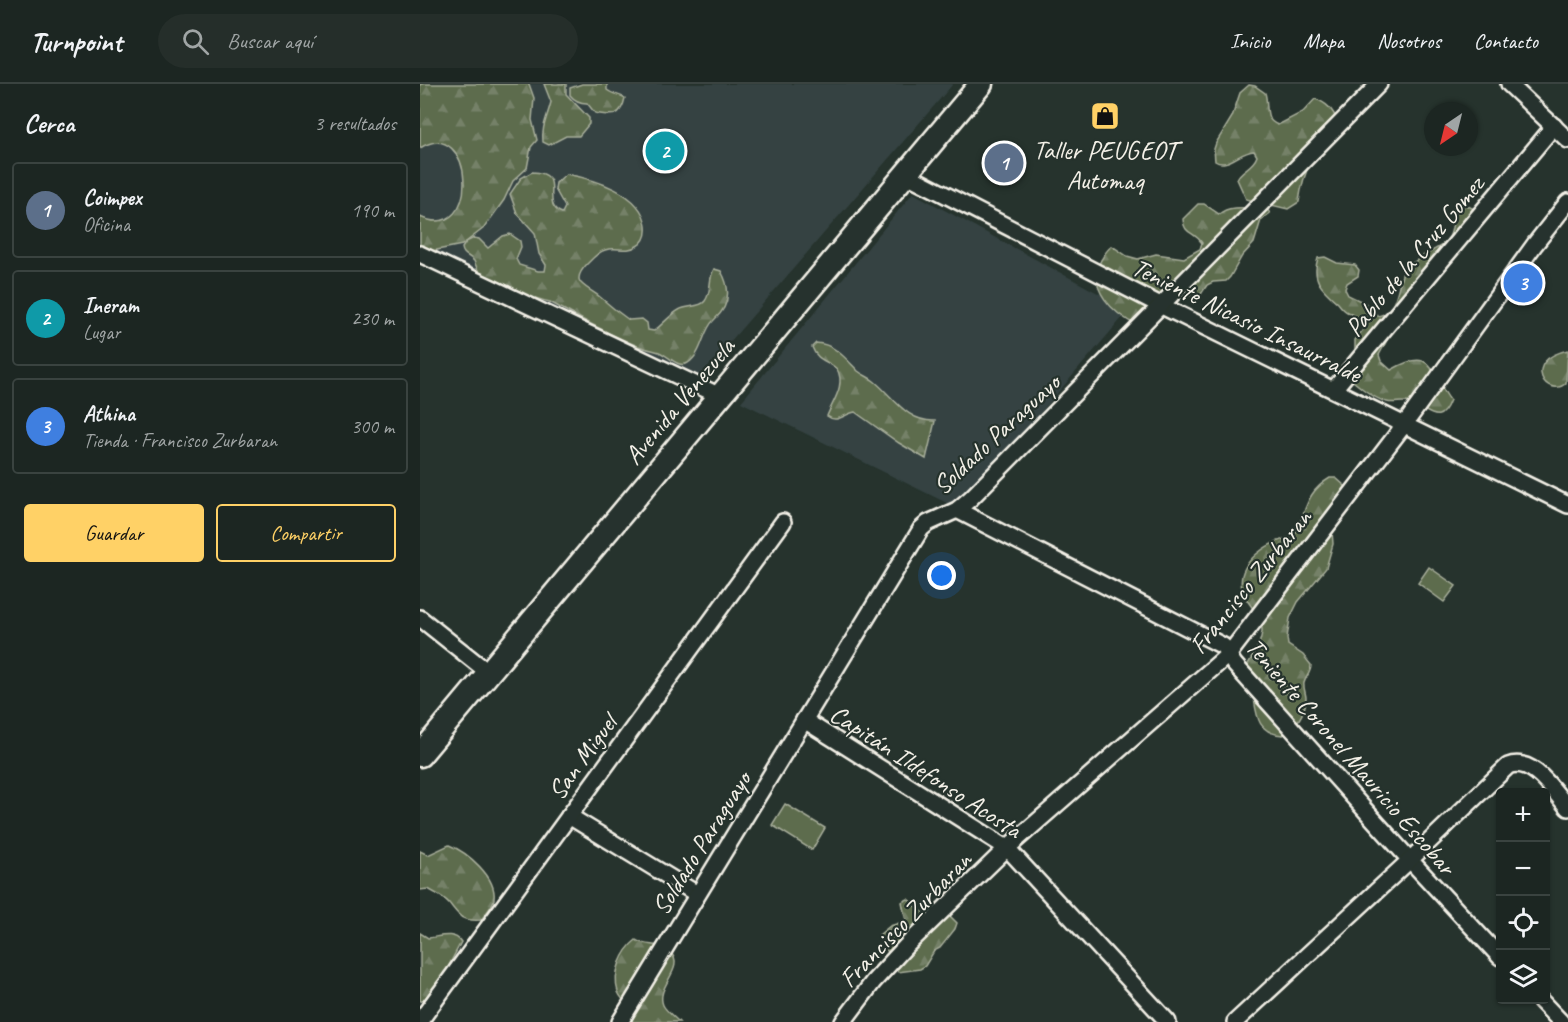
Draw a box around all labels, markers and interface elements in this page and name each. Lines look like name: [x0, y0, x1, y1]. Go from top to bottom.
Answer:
search box: [158, 14, 578, 68]
text: Turnpoint: [30, 24, 122, 59]
icon: search: [179, 25, 212, 58]
text: Buscar aquí: [227, 27, 313, 55]
text: Inicio: [1230, 28, 1270, 54]
text: Mapa: [1303, 28, 1344, 54]
text: Nosotros: [1377, 28, 1441, 54]
text: Contacto: [1474, 28, 1538, 54]
shop icon: Taller PEUGEOT Automaq: [1089, 100, 1121, 132]
north arrow: [1424, 102, 1478, 156]
text: Cerca: [24, 107, 74, 140]
text: 3 resultados: [314, 111, 396, 136]
pin: 2: [646, 128, 684, 174]
place label: Taller PEUGEOT Automaq: [1033, 134, 1184, 197]
pin: 1: [984, 140, 1024, 185]
street label: Pablo de la Cruz Gomez: [1338, 167, 1493, 343]
text: Coimpex: [83, 184, 142, 212]
text: 1: [41, 198, 50, 223]
text: 190 m: [351, 198, 394, 223]
text: Oficina: [83, 212, 130, 237]
street label: Teniente Nicasio Insaurralde: [1127, 251, 1368, 391]
pin: 3: [1504, 260, 1542, 306]
text: Ineram: [83, 292, 139, 320]
text: 2: [41, 306, 50, 331]
text: 230 m: [351, 306, 394, 331]
text: Lugar: [83, 320, 120, 345]
street label: Avenida Venezuela: [617, 330, 743, 471]
street label: Soldado Paraguayo: [926, 365, 1069, 502]
text: Athina: [83, 400, 135, 428]
text: 3: [41, 414, 50, 439]
text: 300 m: [351, 414, 394, 439]
text: Tienda · Francisco Zurbaran: [83, 428, 277, 453]
street label: Francisco Zurbaran: [1182, 501, 1320, 661]
button: Guardar: [24, 504, 204, 562]
button: Compartir: [216, 504, 396, 562]
your location: [927, 561, 956, 590]
street label: Teniente Coronel Mauricio Escobar: [1239, 631, 1464, 884]
street label: Capitán Ildefonso Acosta: [824, 697, 1029, 847]
street label: San Miguel: [541, 705, 627, 806]
street label: Soldado Paraguayo: [644, 763, 760, 921]
map controls: [1496, 788, 1550, 1004]
button: +: [1496, 788, 1550, 842]
button: −: [1496, 842, 1550, 896]
street label: Francisco Zurbaran: [832, 843, 980, 995]
button: locate: [1496, 896, 1550, 950]
button: layers: [1496, 950, 1550, 1004]

